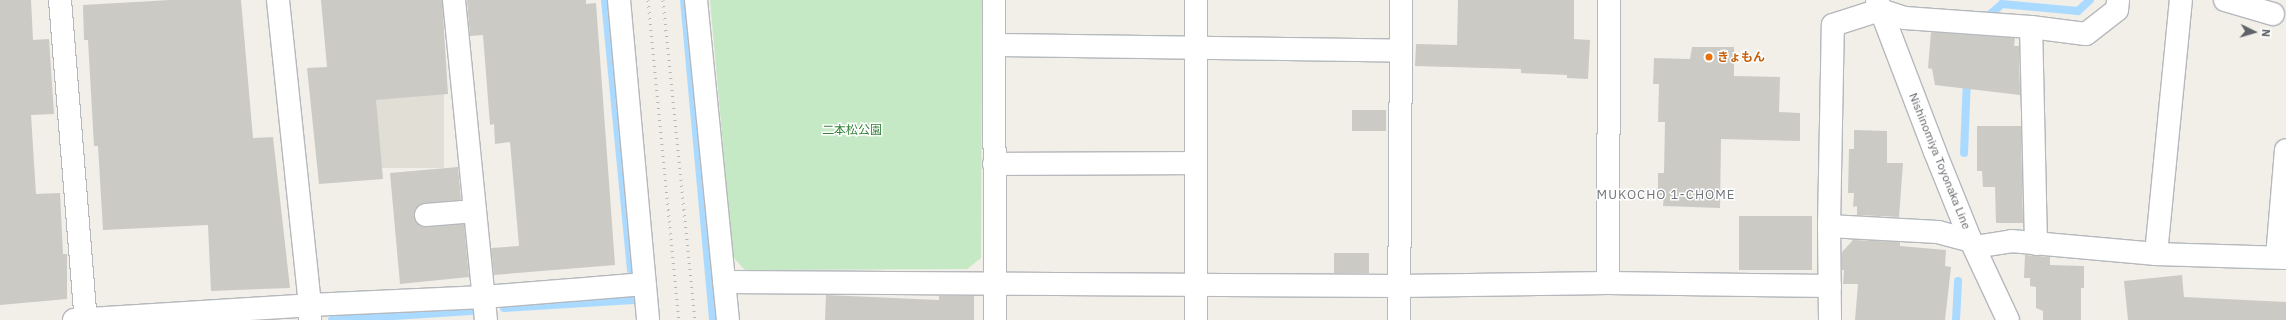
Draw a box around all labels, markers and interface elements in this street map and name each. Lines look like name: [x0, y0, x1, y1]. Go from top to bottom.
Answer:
north arrow: [2234, 12, 2274, 52]
text: N: [2259, 28, 2273, 38]
place label: きょもん: [1717, 50, 1765, 64]
marker: きょもん: [1704, 52, 1714, 62]
street label: Nishinomiya Toyonaka Line: [1906, 91, 1974, 231]
park label: 二本松公園: [822, 123, 882, 137]
district label: MUKOCHO 1-CHOME: [1597, 187, 1735, 203]

